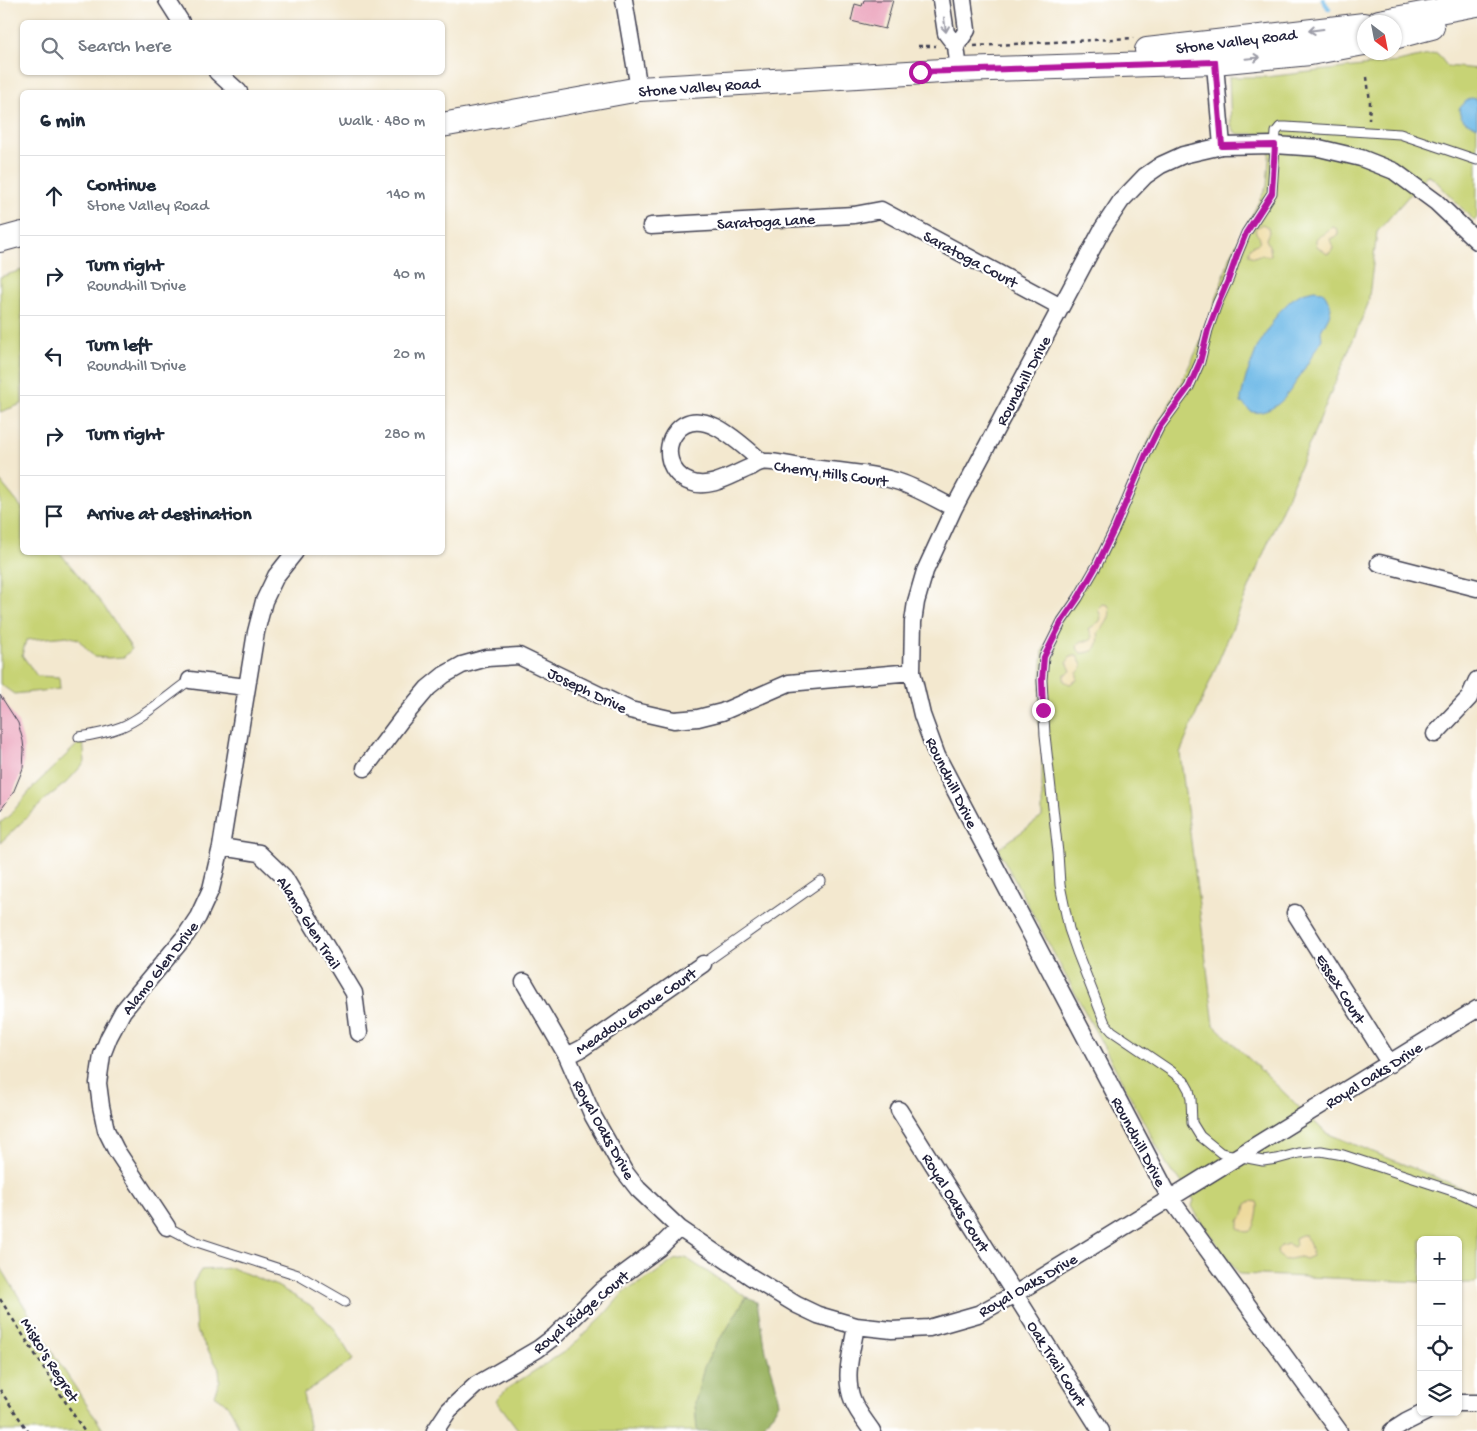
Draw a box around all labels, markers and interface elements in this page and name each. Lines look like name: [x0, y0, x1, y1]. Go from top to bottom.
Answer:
north arrow: [1357, 15, 1402, 60]
one-way arrow: [940, 17, 950, 33]
search box: [20, 20, 445, 75]
one-way arrow: [1308, 25, 1324, 35]
street label: Stone Valley Road: [1175, 26, 1300, 60]
icon: search: [38, 34, 66, 62]
text: Search here: [78, 36, 172, 59]
one-way arrow: [1244, 54, 1260, 63]
route start: [909, 61, 932, 84]
street label: Stone Valley Road: [638, 76, 762, 103]
text: 6 min: [40, 110, 85, 135]
text: Walk · 480 m: [339, 113, 425, 132]
text: Continue: [87, 175, 156, 198]
icon: ahead: [40, 182, 68, 210]
text: 140 m: [387, 186, 425, 205]
text: Stone Valley Road: [87, 198, 209, 217]
street label: Saratoga Lane: [717, 211, 816, 236]
street label: Saratoga Court: [919, 228, 1021, 295]
text: Turn right: [87, 255, 163, 278]
icon: right: [40, 262, 68, 290]
text: 40 m: [393, 266, 425, 285]
text: Roundhill Drive: [87, 278, 186, 297]
street label: Roundhill Drive: [993, 333, 1057, 430]
text: Turn left: [87, 335, 151, 358]
icon: left: [40, 342, 68, 370]
text: 20 m: [393, 346, 425, 365]
text: Roundhill Drive: [87, 358, 186, 377]
icon: right: [40, 422, 68, 450]
text: Turn right: [87, 424, 163, 447]
text: 280 m: [384, 426, 425, 445]
street label: Cherry Hills Court: [772, 458, 890, 493]
icon: arrive: [40, 502, 68, 530]
text: Arrive at destination: [87, 504, 251, 527]
street label: Joseph Drive: [544, 665, 630, 720]
route end: [1032, 699, 1055, 722]
street label: Roundhill Drive: [920, 735, 980, 833]
street label: Alamo Glen Trail: [271, 874, 343, 974]
street label: Alamo Glen Drive: [119, 918, 205, 1020]
street label: Essex Court: [1310, 951, 1369, 1030]
street label: Meadow Grove Court: [573, 965, 702, 1060]
street label: Royal Oaks Drive: [1323, 1039, 1428, 1114]
street label: Royal Oaks Drive: [567, 1078, 638, 1184]
street label: Roundhill Drive: [1105, 1094, 1169, 1191]
street label: Royal Oaks Court: [916, 1151, 993, 1258]
map controls: [1417, 1236, 1462, 1416]
button: +: [1417, 1236, 1462, 1281]
street label: Royal Oaks Drive: [976, 1251, 1082, 1323]
street label: Royal Ridge Court: [530, 1267, 635, 1359]
button: −: [1417, 1281, 1462, 1326]
street label: Misko's Regret: [15, 1315, 82, 1408]
street label: Oak Trail Court: [1021, 1318, 1090, 1413]
button: locate: [1417, 1326, 1462, 1371]
button: layers: [1417, 1371, 1462, 1416]

